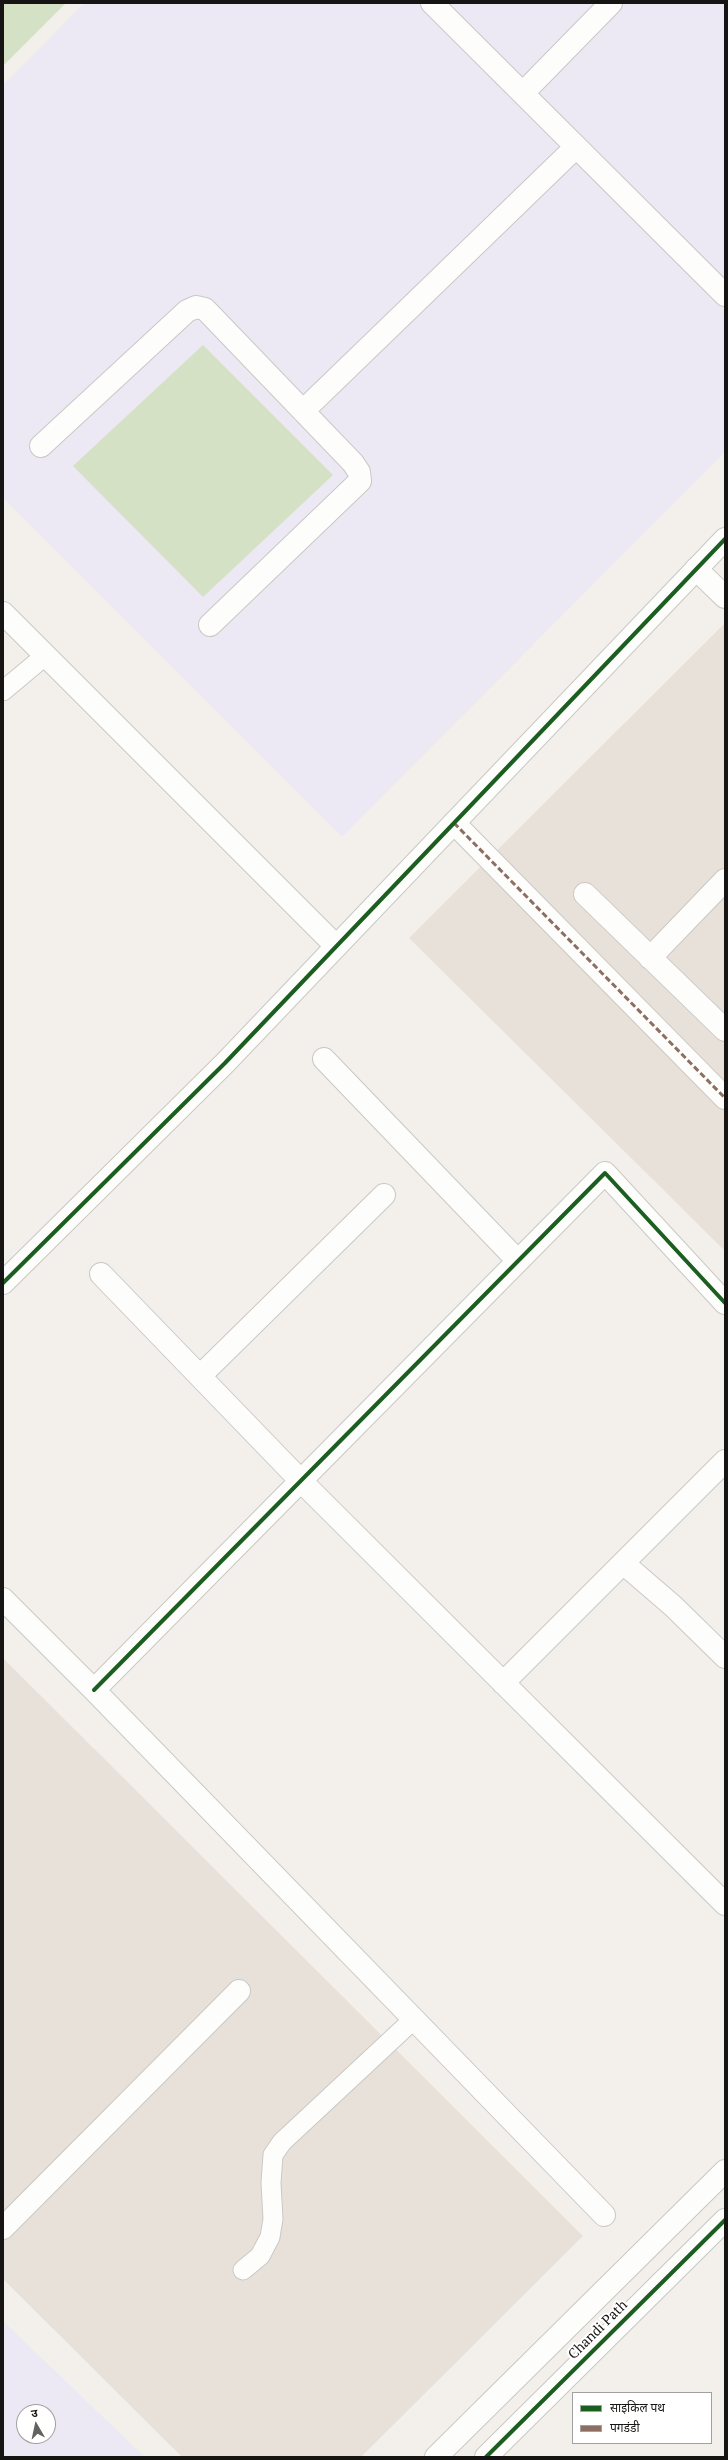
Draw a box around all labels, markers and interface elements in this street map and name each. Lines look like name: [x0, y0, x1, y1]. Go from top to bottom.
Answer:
street label: Chandi Path: [565, 2297, 631, 2363]
legend: [572, 2392, 712, 2444]
text: साइकिल पथ: [610, 2400, 665, 2415]
north arrow: [16, 2404, 56, 2444]
text: उ: [30, 2406, 39, 2421]
text: पगडंडी: [610, 2420, 640, 2435]

